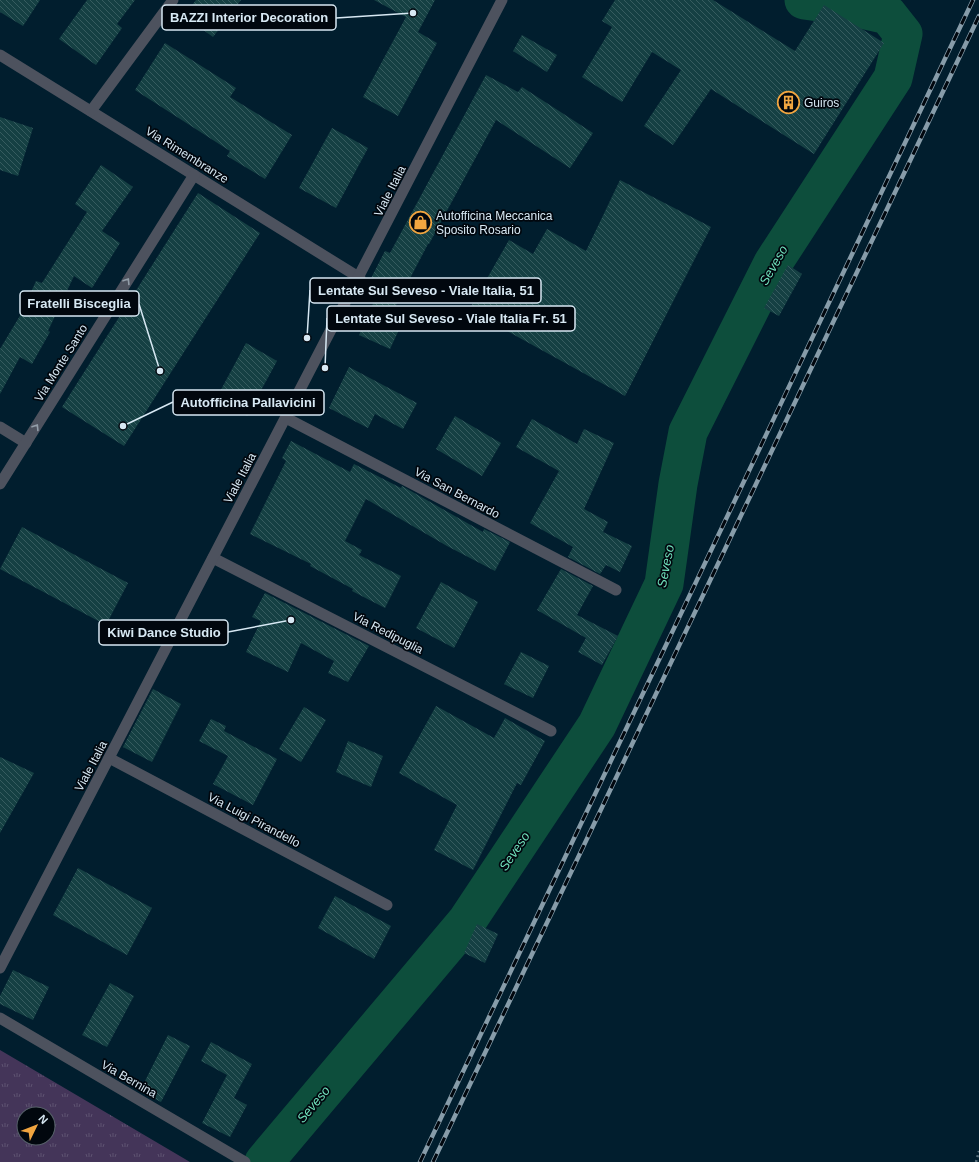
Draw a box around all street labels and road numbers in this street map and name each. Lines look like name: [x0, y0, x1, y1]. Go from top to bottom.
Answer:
street label: Via Rimembranze: [143, 124, 231, 186]
street label: Viale Italia: [371, 163, 409, 219]
street label: Via Monte Santo: [32, 321, 91, 404]
street label: Viale Italia: [221, 450, 259, 506]
street label: Via San Bernardo: [412, 465, 502, 522]
street label: Via Redipuglia: [350, 609, 426, 657]
street label: Viale Italia: [72, 738, 110, 794]
street label: Via Luigi Pirandello: [205, 790, 303, 850]
street label: Via Bernina: [99, 1057, 160, 1101]

